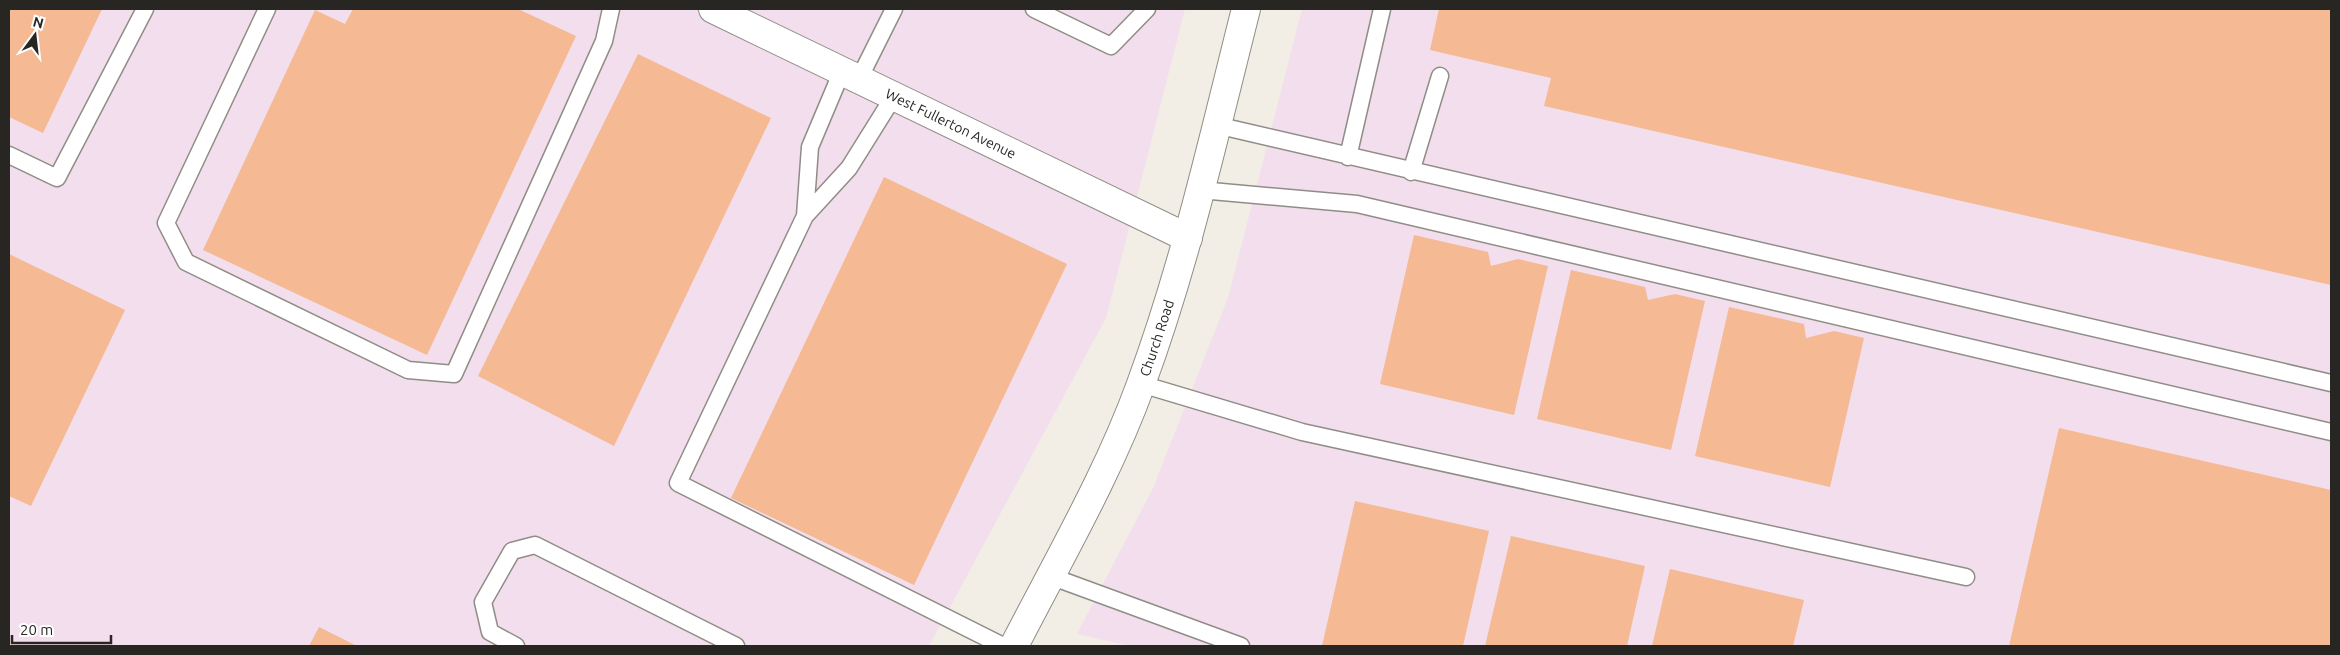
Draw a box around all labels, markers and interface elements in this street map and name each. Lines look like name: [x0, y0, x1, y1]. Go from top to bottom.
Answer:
north arrow: [10, 10, 60, 60]
text: N: [31, 13, 45, 32]
street label: West Fullerton Avenue: [883, 85, 1019, 162]
street label: Church Road: [1136, 298, 1177, 379]
scale bar: [12, 612, 111, 644]
text: 20 m: [20, 621, 53, 638]

